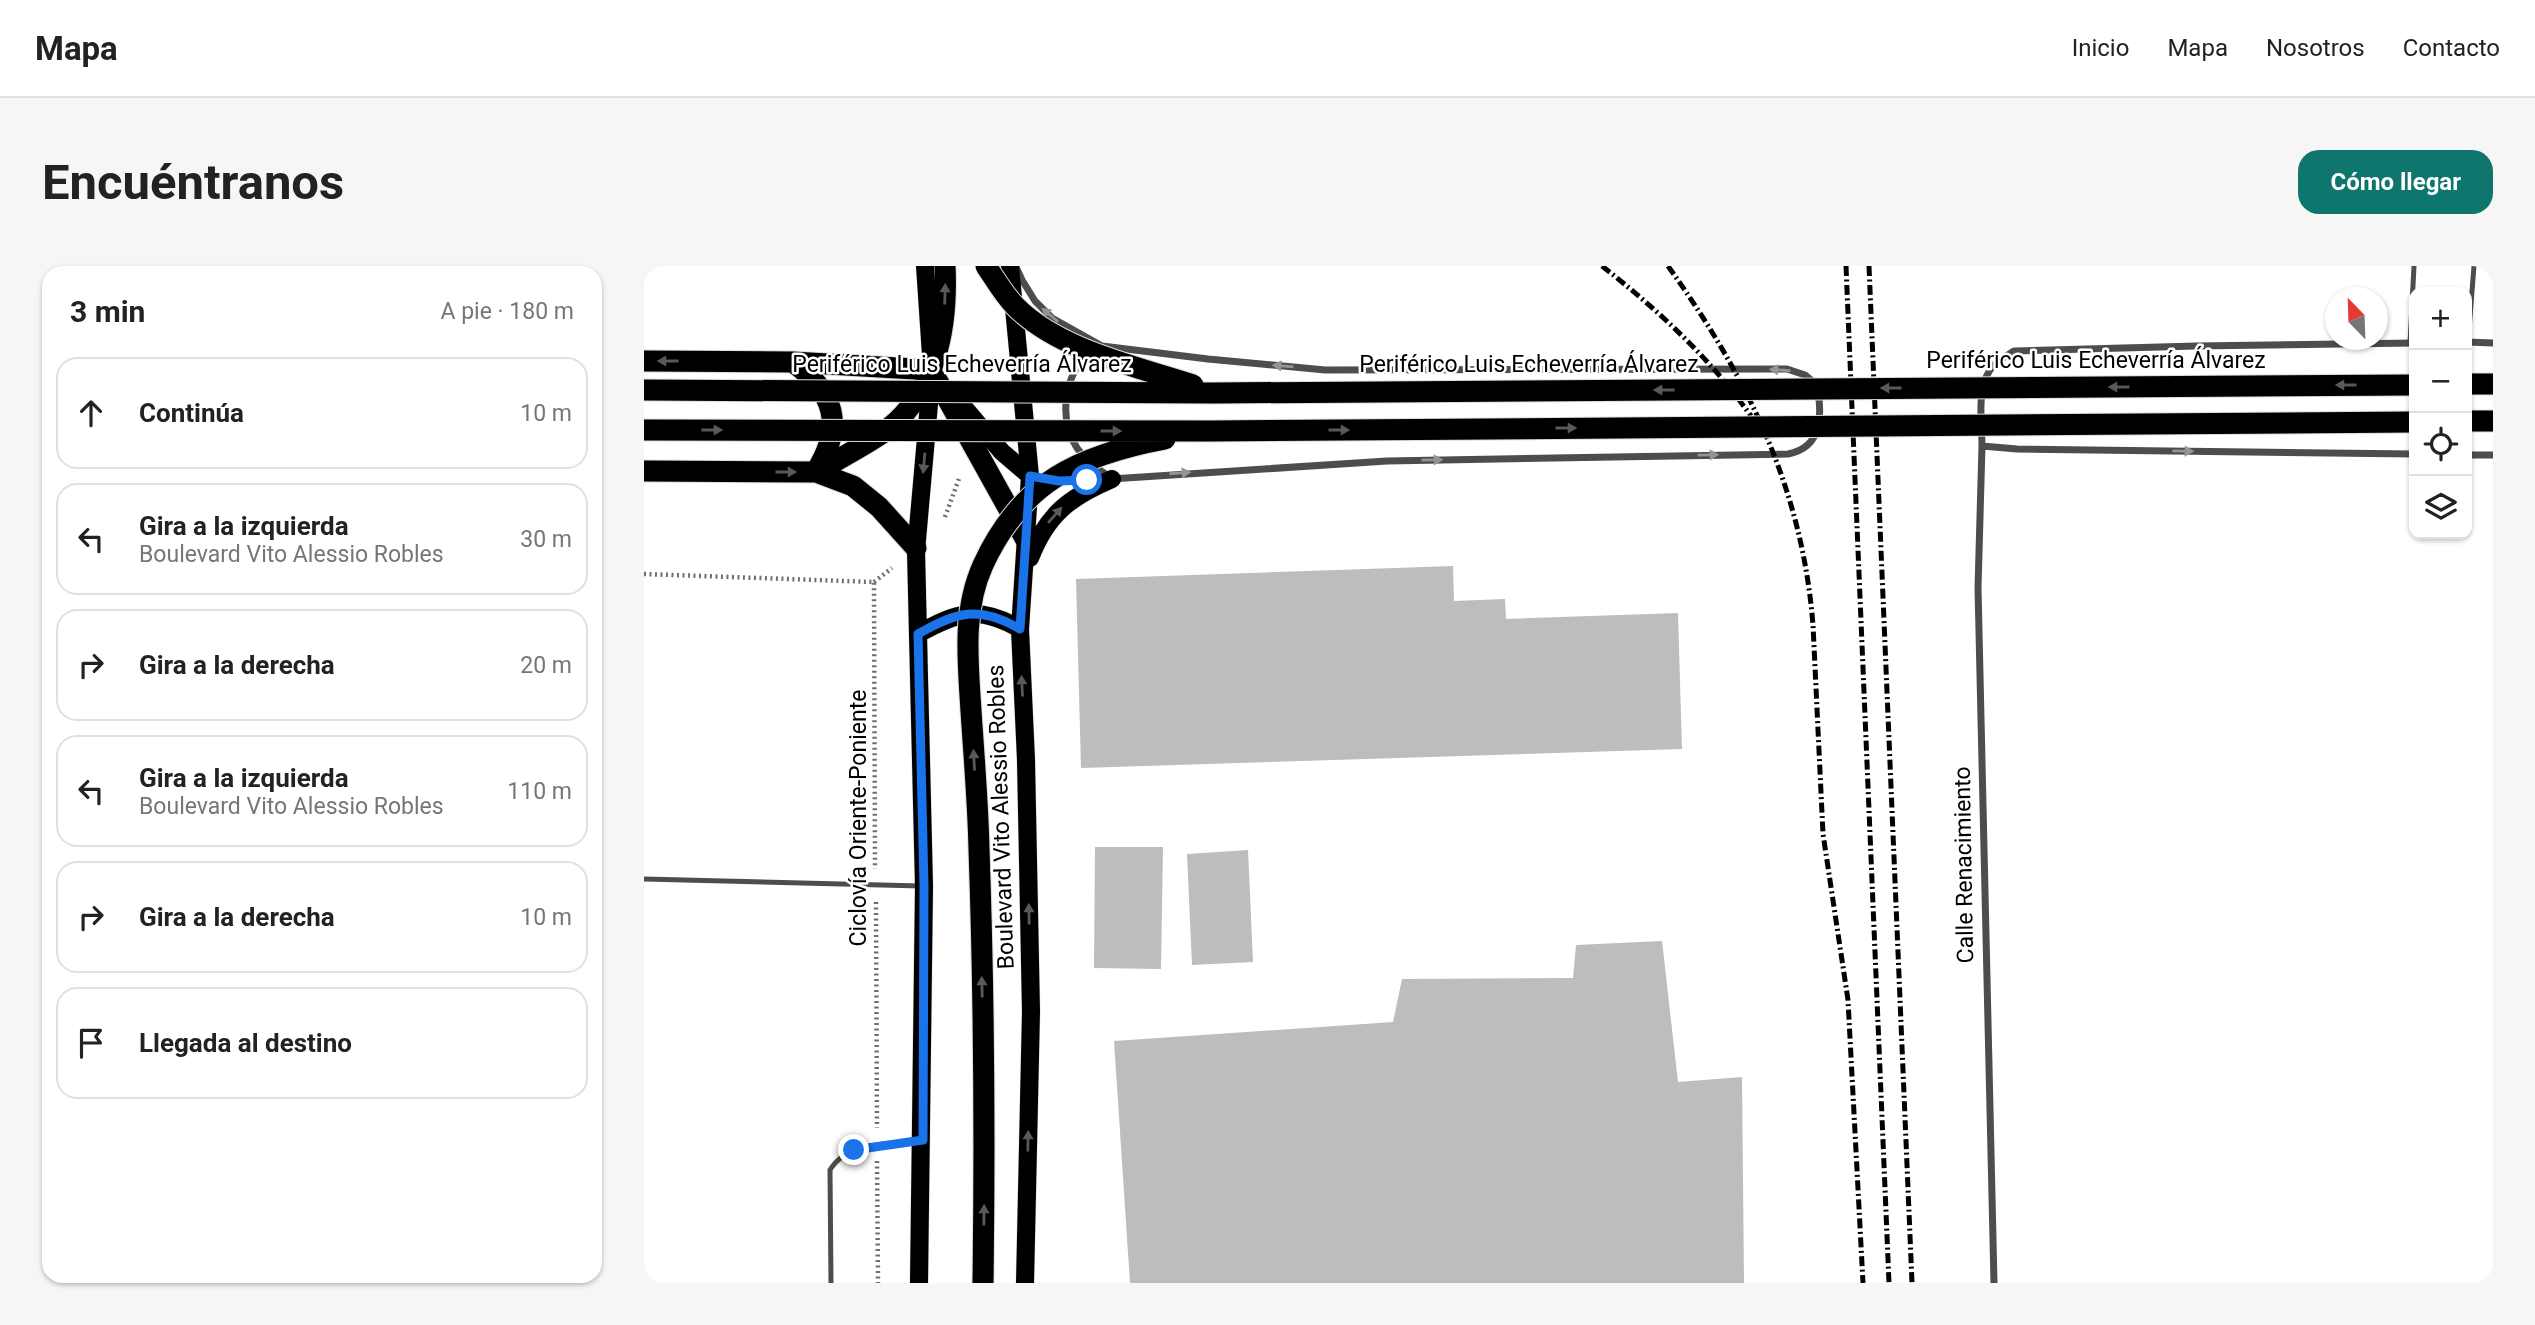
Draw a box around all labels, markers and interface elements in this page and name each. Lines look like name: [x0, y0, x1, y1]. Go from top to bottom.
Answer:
text: Mapa: [35, 29, 118, 68]
text: Inicio: [2072, 34, 2129, 62]
text: Mapa: [2167, 34, 2228, 62]
text: Nosotros: [2266, 34, 2365, 62]
text: Contacto: [2403, 34, 2500, 62]
button: Cómo llegar: [2298, 150, 2493, 214]
text: Encuéntranos: [42, 154, 344, 211]
one-way arrow: [940, 283, 951, 305]
north arrow: [2325, 287, 2388, 350]
map controls: [2409, 287, 2472, 539]
button: +: [2409, 287, 2472, 350]
text: 3 min: [70, 294, 145, 329]
text: A pie · 180 m: [441, 298, 574, 325]
one-way arrow: [1042, 308, 1059, 323]
street label: Periférico Luis Echeverría Álvarez: [1926, 346, 2266, 374]
street label: Periférico Luis Echeverría Álvarez: [792, 350, 1132, 378]
street label: Periférico Luis Echeverría Álvarez: [1359, 350, 1699, 378]
button: −: [2409, 350, 2472, 413]
one-way arrow: [657, 355, 679, 367]
one-way arrow: [1272, 360, 1294, 371]
one-way arrow: [1769, 364, 1791, 375]
one-way arrow: [2335, 379, 2357, 391]
one-way arrow: [2107, 381, 2129, 392]
one-way arrow: [1880, 382, 1902, 394]
one-way arrow: [1652, 384, 1674, 395]
icon: ahead: [72, 394, 110, 432]
text: Continúa: [139, 398, 244, 428]
text: 10 m: [520, 400, 572, 427]
button: locate: [2409, 413, 2472, 476]
one-way arrow: [1555, 422, 1577, 434]
one-way arrow: [701, 424, 723, 436]
one-way arrow: [1328, 424, 1350, 436]
one-way arrow: [1100, 425, 1122, 437]
one-way arrow: [2172, 445, 2194, 457]
one-way arrow: [1697, 450, 1719, 461]
one-way arrow: [918, 452, 929, 474]
one-way arrow: [1421, 454, 1443, 466]
route start: [1071, 464, 1102, 495]
one-way arrow: [775, 466, 797, 478]
one-way arrow: [1169, 468, 1191, 479]
button: layers: [2409, 476, 2472, 539]
one-way arrow: [1047, 507, 1062, 524]
text: Gira a la izquierda: [139, 511, 349, 541]
icon: left: [72, 520, 110, 558]
text: 30 m: [520, 526, 572, 553]
text: Boulevard Vito Alessio Robles: [139, 541, 444, 568]
icon: right: [72, 646, 110, 684]
text: Gira a la derecha: [139, 650, 335, 680]
text: 20 m: [520, 652, 572, 679]
street label: Boulevard Vito Alessio Robles: [982, 664, 1020, 970]
one-way arrow: [1017, 675, 1028, 697]
street label: Ciclovía Oriente-Poniente: [845, 690, 872, 946]
one-way arrow: [968, 749, 979, 771]
text: Gira a la izquierda: [139, 763, 349, 793]
street label: Calle Renacimiento: [1949, 766, 1979, 964]
icon: left: [72, 772, 110, 810]
text: 110 m: [507, 778, 572, 805]
text: Boulevard Vito Alessio Robles: [139, 793, 444, 820]
icon: right: [72, 898, 110, 936]
text: Gira a la derecha: [139, 902, 335, 932]
one-way arrow: [1024, 903, 1035, 925]
text: 10 m: [520, 904, 572, 931]
one-way arrow: [976, 976, 988, 998]
icon: arrive: [72, 1024, 110, 1062]
text: Llegada al destino: [139, 1028, 352, 1058]
one-way arrow: [1023, 1130, 1034, 1152]
route end: [838, 1134, 869, 1165]
one-way arrow: [978, 1204, 990, 1226]

